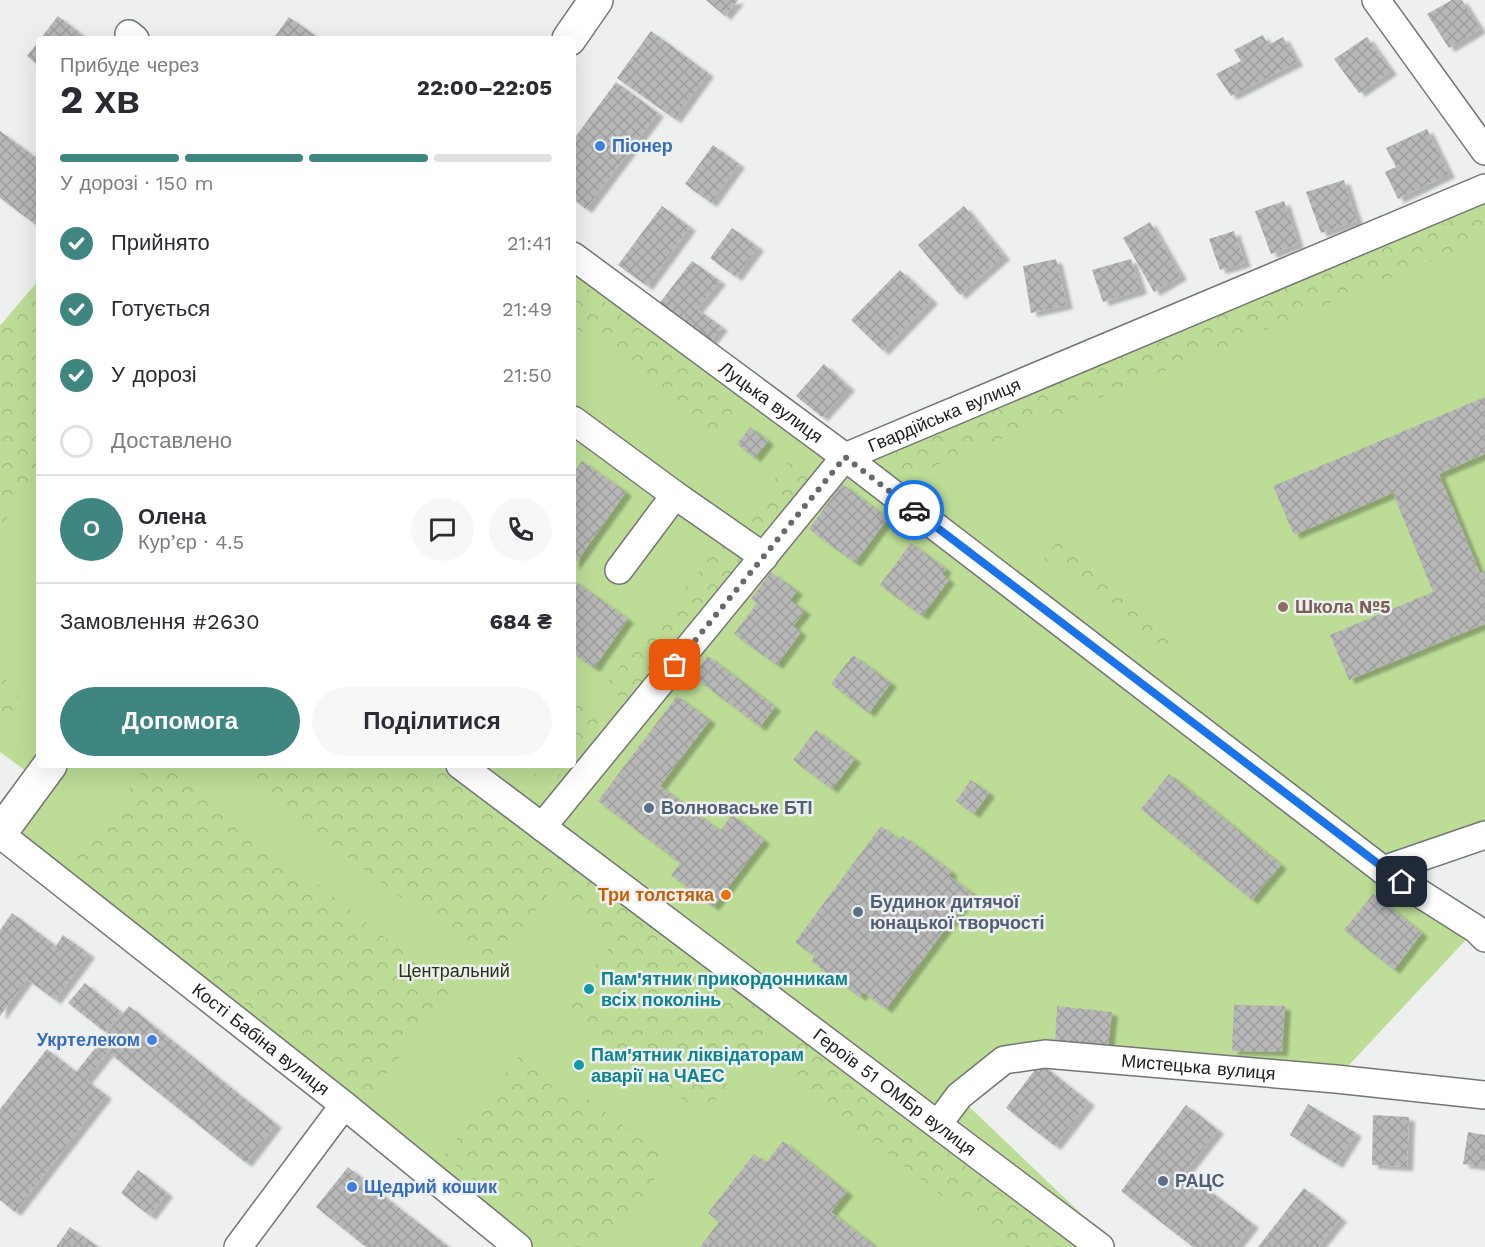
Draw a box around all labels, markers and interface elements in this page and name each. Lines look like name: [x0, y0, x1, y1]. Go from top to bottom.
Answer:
text: Прибуде через: [60, 53, 199, 77]
text: 22:00–22:05: [417, 75, 552, 100]
text: 2 хв: [60, 77, 140, 122]
place label: Піонер: [612, 135, 673, 156]
marker: Піонер: [593, 139, 607, 153]
text: У дорозі · 150 m: [60, 171, 213, 195]
icon: check: [60, 227, 93, 260]
text: Прийнято: [111, 230, 210, 255]
text: 21:41: [507, 231, 552, 255]
icon: check: [60, 293, 93, 326]
text: Готується: [111, 296, 210, 321]
text: 21:49: [502, 297, 552, 321]
street label: Луцька вулиця: [715, 357, 827, 447]
icon: check: [60, 359, 93, 392]
text: У дорозі: [111, 362, 197, 387]
text: 21:50: [503, 363, 552, 387]
street label: Гвардійська вулиця: [865, 373, 1024, 456]
text: Доставлено: [111, 428, 232, 453]
courier: [884, 480, 944, 540]
icon: car: [898, 494, 931, 527]
button: chat: [411, 498, 474, 561]
button: phone: [489, 498, 552, 561]
text: Олена: [138, 504, 206, 529]
text: О: [83, 516, 100, 541]
text: Кур’єр · 4.5: [138, 530, 244, 554]
place label: Школа №5: [1295, 596, 1390, 617]
marker: Школа №5: [1276, 600, 1290, 614]
text: Замовлення #2630: [60, 609, 260, 634]
text: 684 ₴: [489, 609, 552, 634]
pin: [649, 639, 700, 690]
icon: bag: [658, 648, 691, 681]
button: Допомога: [60, 687, 300, 756]
button: Поділитися: [312, 687, 552, 756]
place label: Волноваське БТІ: [661, 797, 812, 818]
marker: Волноваське БТІ: [642, 801, 656, 815]
pin: [1376, 856, 1427, 907]
icon: home: [1385, 865, 1418, 898]
place label: Три толстяка: [598, 884, 715, 905]
marker: Три толстяка: [719, 888, 733, 902]
place label: Будинок дитячої юнацької творчості: [870, 891, 1045, 933]
marker: Будинок дитячої юнацької творчості: [851, 905, 865, 919]
park label: Центральний: [398, 960, 510, 981]
place label: Пам'ятник прикордонникам всіх поколінь: [601, 968, 848, 1010]
street label: Кості Бабіна вулиця: [188, 979, 334, 1099]
marker: Пам'ятник прикордонникам всіх поколінь: [582, 982, 596, 996]
street label: Героїв 51 ОМБр вулиця: [809, 1024, 980, 1160]
place label: Укртелеком: [37, 1029, 140, 1050]
marker: Укртелеком: [145, 1033, 159, 1047]
place label: Пам'ятник ліквідаторам аварії на ЧАЕС: [591, 1044, 804, 1086]
street label: Мистецька вулиця: [1120, 1050, 1276, 1084]
marker: Пам'ятник ліквідаторам аварії на ЧАЕС: [572, 1058, 586, 1072]
place label: РАЦС: [1175, 1170, 1225, 1191]
marker: РАЦС: [1156, 1174, 1170, 1188]
place label: Щедрий кошик: [364, 1176, 498, 1197]
marker: Щедрий кошик: [345, 1180, 359, 1194]

